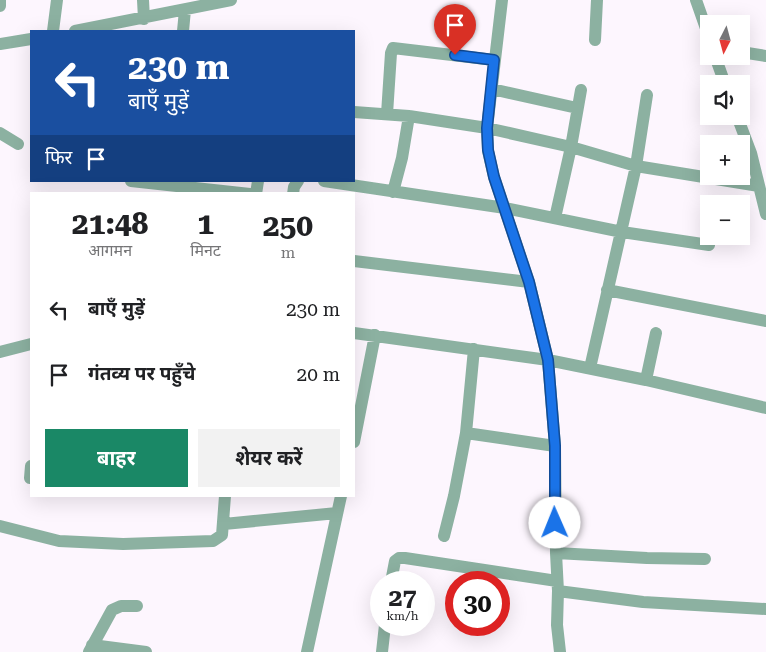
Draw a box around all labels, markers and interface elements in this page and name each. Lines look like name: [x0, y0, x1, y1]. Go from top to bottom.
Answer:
pin: [434, 4, 476, 55]
icon: arrive: [441, 11, 469, 39]
north arrow: [700, 15, 750, 65]
map controls: [700, 15, 750, 245]
text: 230 m: [128, 47, 229, 88]
icon: left: [45, 50, 110, 115]
button: sound: [700, 75, 750, 125]
text: बाएँ मुड़ें: [128, 89, 189, 114]
button: +: [700, 135, 750, 185]
icon: arrive: [82, 145, 110, 173]
text: फिर: [45, 146, 72, 169]
button: −: [700, 195, 750, 245]
text: 21:48: [72, 206, 148, 241]
text: 1: [197, 206, 214, 241]
text: 250: [263, 208, 313, 243]
text: आगमन: [88, 241, 132, 260]
text: मिनट: [190, 241, 221, 260]
text: m: [281, 243, 295, 262]
icon: left: [45, 296, 73, 324]
text: बाएँ मुड़ें: [88, 297, 145, 320]
text: 230 m: [286, 298, 340, 321]
icon: arrive: [45, 361, 73, 389]
text: गंतव्य पर पहुँचे: [88, 362, 195, 385]
text: 20 m: [297, 363, 340, 386]
button: बाहर: [45, 429, 188, 487]
button: शेयर करें: [198, 429, 340, 487]
position arrow: [528, 496, 580, 548]
speed limit sign: 30: [445, 571, 510, 636]
text: 27: [388, 583, 417, 612]
text: km/h: [386, 609, 419, 623]

